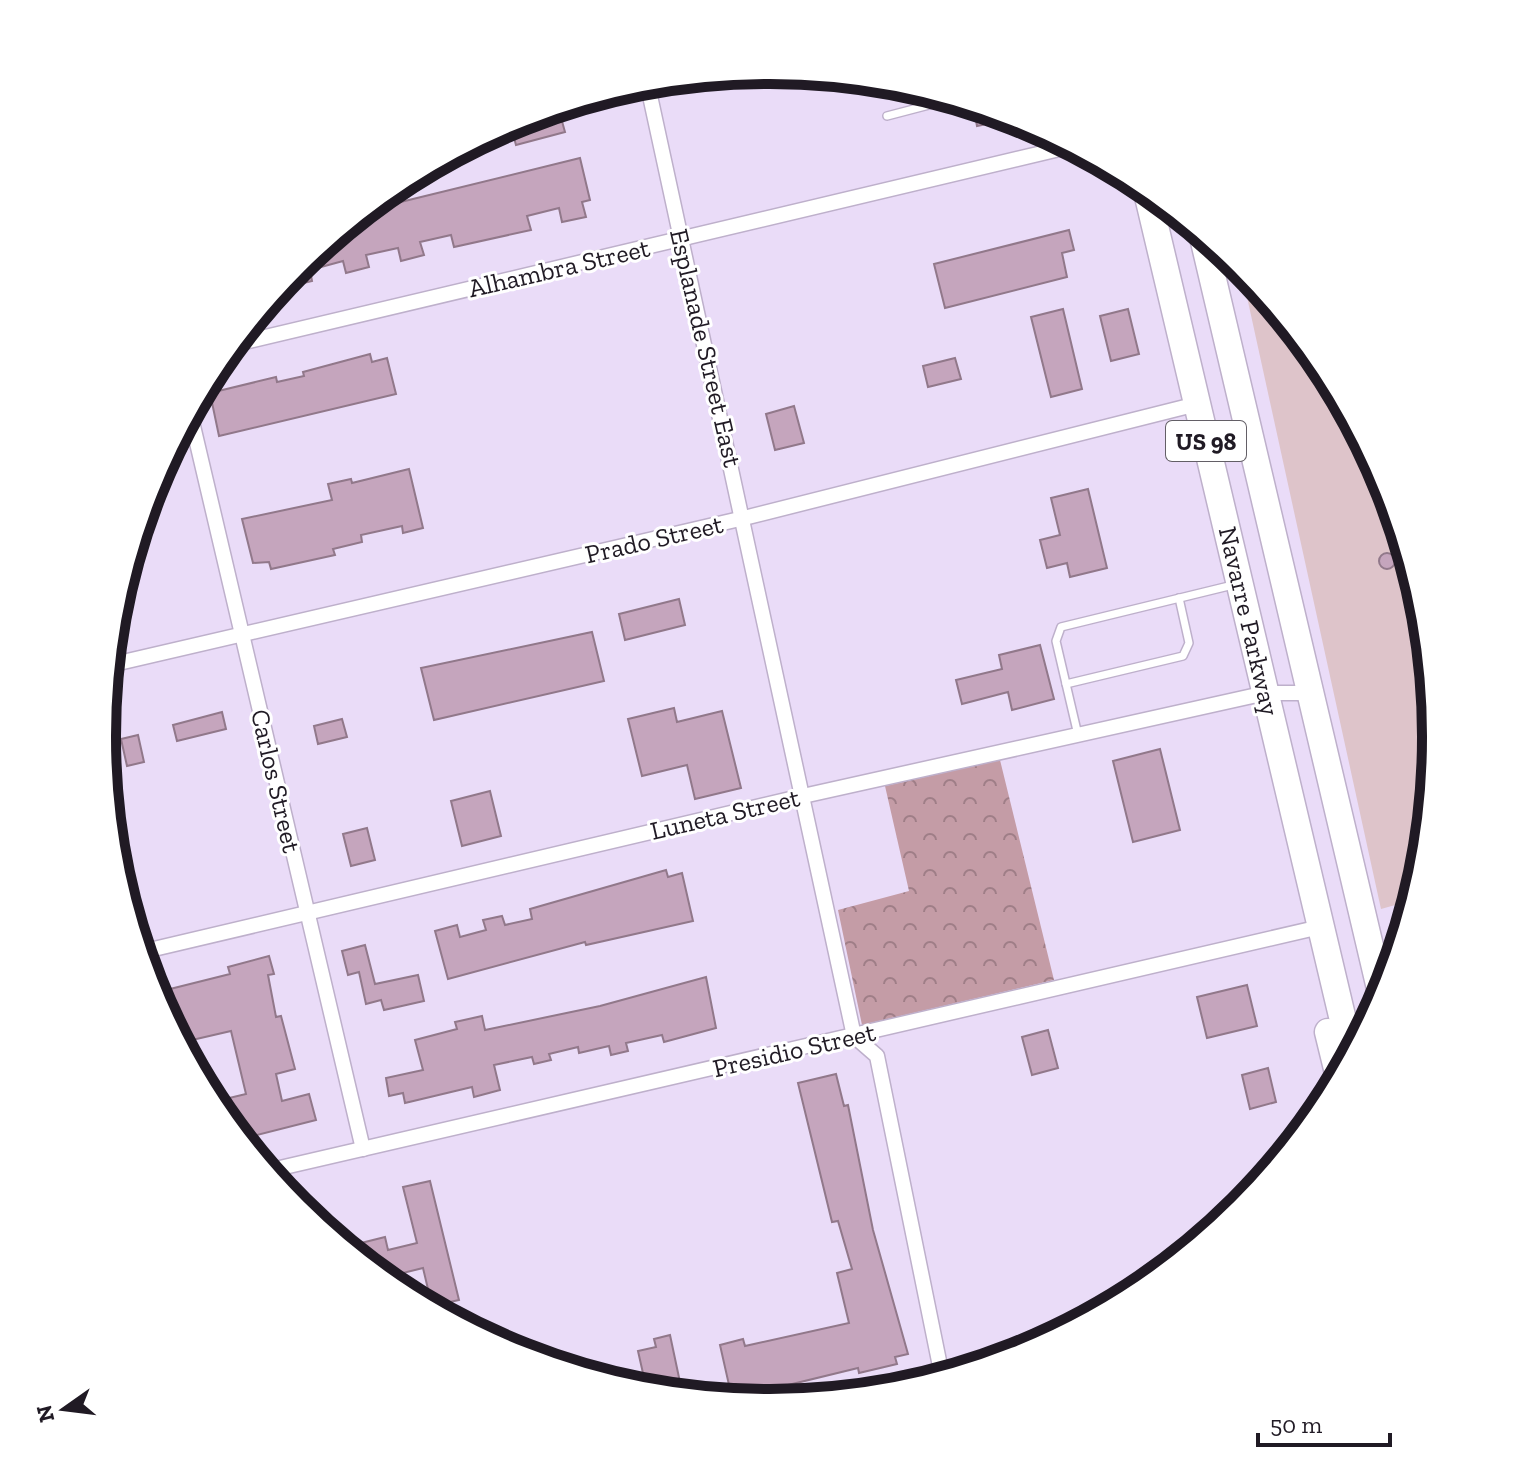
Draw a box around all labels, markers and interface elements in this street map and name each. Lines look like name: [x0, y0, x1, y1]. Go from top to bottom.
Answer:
street label: Esplanade Street East: [663, 226, 749, 471]
street label: Alhambra Street: [465, 232, 653, 304]
road number: US 98: [1166, 421, 1246, 461]
street label: Prado Street: [582, 508, 726, 570]
street label: Navarre Parkway: [1212, 523, 1286, 719]
street label: Carlos Street: [244, 706, 308, 856]
street label: Luneta Street: [647, 781, 803, 847]
street label: Presidio Street: [710, 1016, 879, 1084]
north arrow: [24, 1369, 104, 1449]
scale bar: [1258, 1397, 1390, 1447]
text: N: [30, 1402, 60, 1425]
text: 50 m: [1270, 1410, 1323, 1439]

